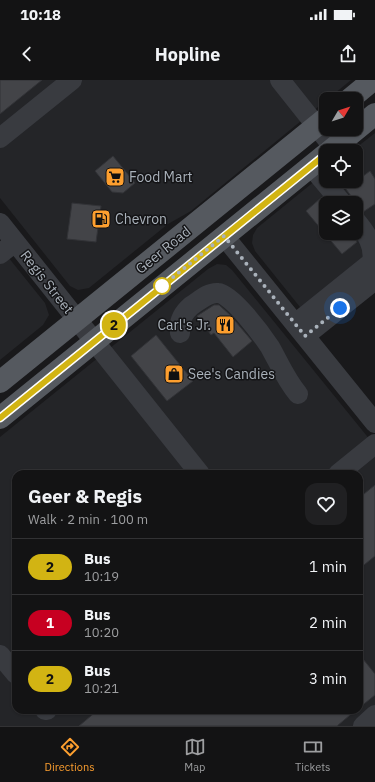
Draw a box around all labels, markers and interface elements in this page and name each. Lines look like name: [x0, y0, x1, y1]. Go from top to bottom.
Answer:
text: 10:18: [20, 5, 61, 24]
icon: back: [16, 43, 38, 65]
text: Hopline: [155, 43, 220, 66]
icon: share: [337, 43, 359, 65]
north arrow: [319, 92, 363, 136]
map controls: [319, 92, 363, 240]
button: locate: [319, 144, 363, 188]
supermarket icon: Food Mart: [104, 166, 126, 188]
place label: Food Mart: [129, 168, 193, 186]
button: layers: [319, 196, 363, 240]
fuel station icon: Chevron: [90, 208, 112, 230]
place label: Chevron: [115, 210, 167, 228]
street label: Geer Road: [132, 222, 194, 278]
street label: Regis Street: [17, 247, 77, 317]
unlabelled marker: [153, 277, 171, 295]
your location: [330, 298, 350, 318]
line badge: 2: [101, 312, 127, 338]
restaurant icon: Carl's Jr.: [214, 314, 236, 336]
text: 2: [110, 316, 118, 334]
place label: Carl's Jr.: [157, 316, 211, 334]
shop icon: See's Candies: [163, 363, 185, 385]
place label: See's Candies: [188, 365, 275, 383]
button: heart: [305, 483, 347, 525]
text: Geer & Regis: [28, 484, 142, 508]
text: Walk · 2 min · 100 m: [28, 511, 148, 528]
text: Bus: [84, 549, 111, 568]
text: 1 min: [309, 557, 347, 576]
text: 2: [46, 558, 54, 576]
text: 10:19: [84, 568, 119, 585]
text: Bus: [84, 605, 111, 624]
text: 2 min: [309, 613, 347, 632]
text: 1: [46, 614, 54, 632]
text: 10:20: [84, 624, 119, 641]
text: Bus: [84, 661, 111, 680]
text: 3 min: [309, 669, 347, 688]
text: 2: [46, 670, 54, 688]
text: 10:21: [84, 680, 119, 697]
tab: Directions: [45, 736, 95, 774]
tab: Map: [184, 736, 206, 774]
tab: Tickets: [295, 736, 330, 774]

